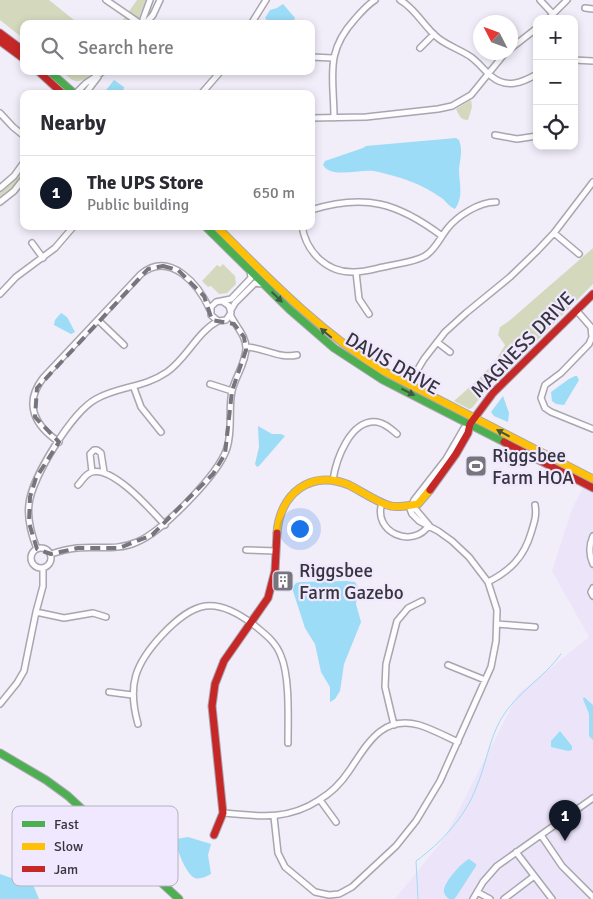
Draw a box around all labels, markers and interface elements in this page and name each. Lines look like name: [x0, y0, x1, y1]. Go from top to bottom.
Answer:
north arrow: [473, 15, 518, 60]
map controls: [533, 15, 578, 150]
button: +: [533, 15, 578, 60]
search box: [20, 20, 315, 75]
icon: search: [38, 34, 66, 62]
text: Search here: [78, 36, 174, 60]
button: −: [533, 60, 578, 105]
button: locate: [533, 105, 578, 150]
text: Nearby: [40, 110, 106, 136]
text: The UPS Store: [87, 171, 204, 195]
text: 1: [52, 183, 60, 203]
text: 650 m: [253, 183, 295, 203]
text: Public building: [87, 195, 189, 215]
street label: MAGNESS DRIVE: [466, 286, 580, 403]
one-way arrow: [271, 291, 283, 303]
one-way arrow: [320, 327, 333, 338]
street label: DAVIS DRIVE: [341, 327, 444, 400]
one-way arrow: [401, 388, 415, 396]
one-way arrow: [496, 428, 510, 437]
place label: Riggsbee Farm HOA: [492, 444, 574, 490]
sports icon: Riggsbee Farm HOA: [464, 454, 488, 478]
your location: [287, 516, 313, 542]
place label: Riggsbee Farm Gazebo: [299, 559, 404, 605]
building icon: Riggsbee Farm Gazebo: [271, 569, 295, 593]
pin: 1: [549, 800, 581, 841]
legend: [12, 806, 178, 886]
text: Fast: [54, 816, 79, 833]
text: Slow: [54, 838, 83, 855]
text: Jam: [54, 861, 78, 878]

